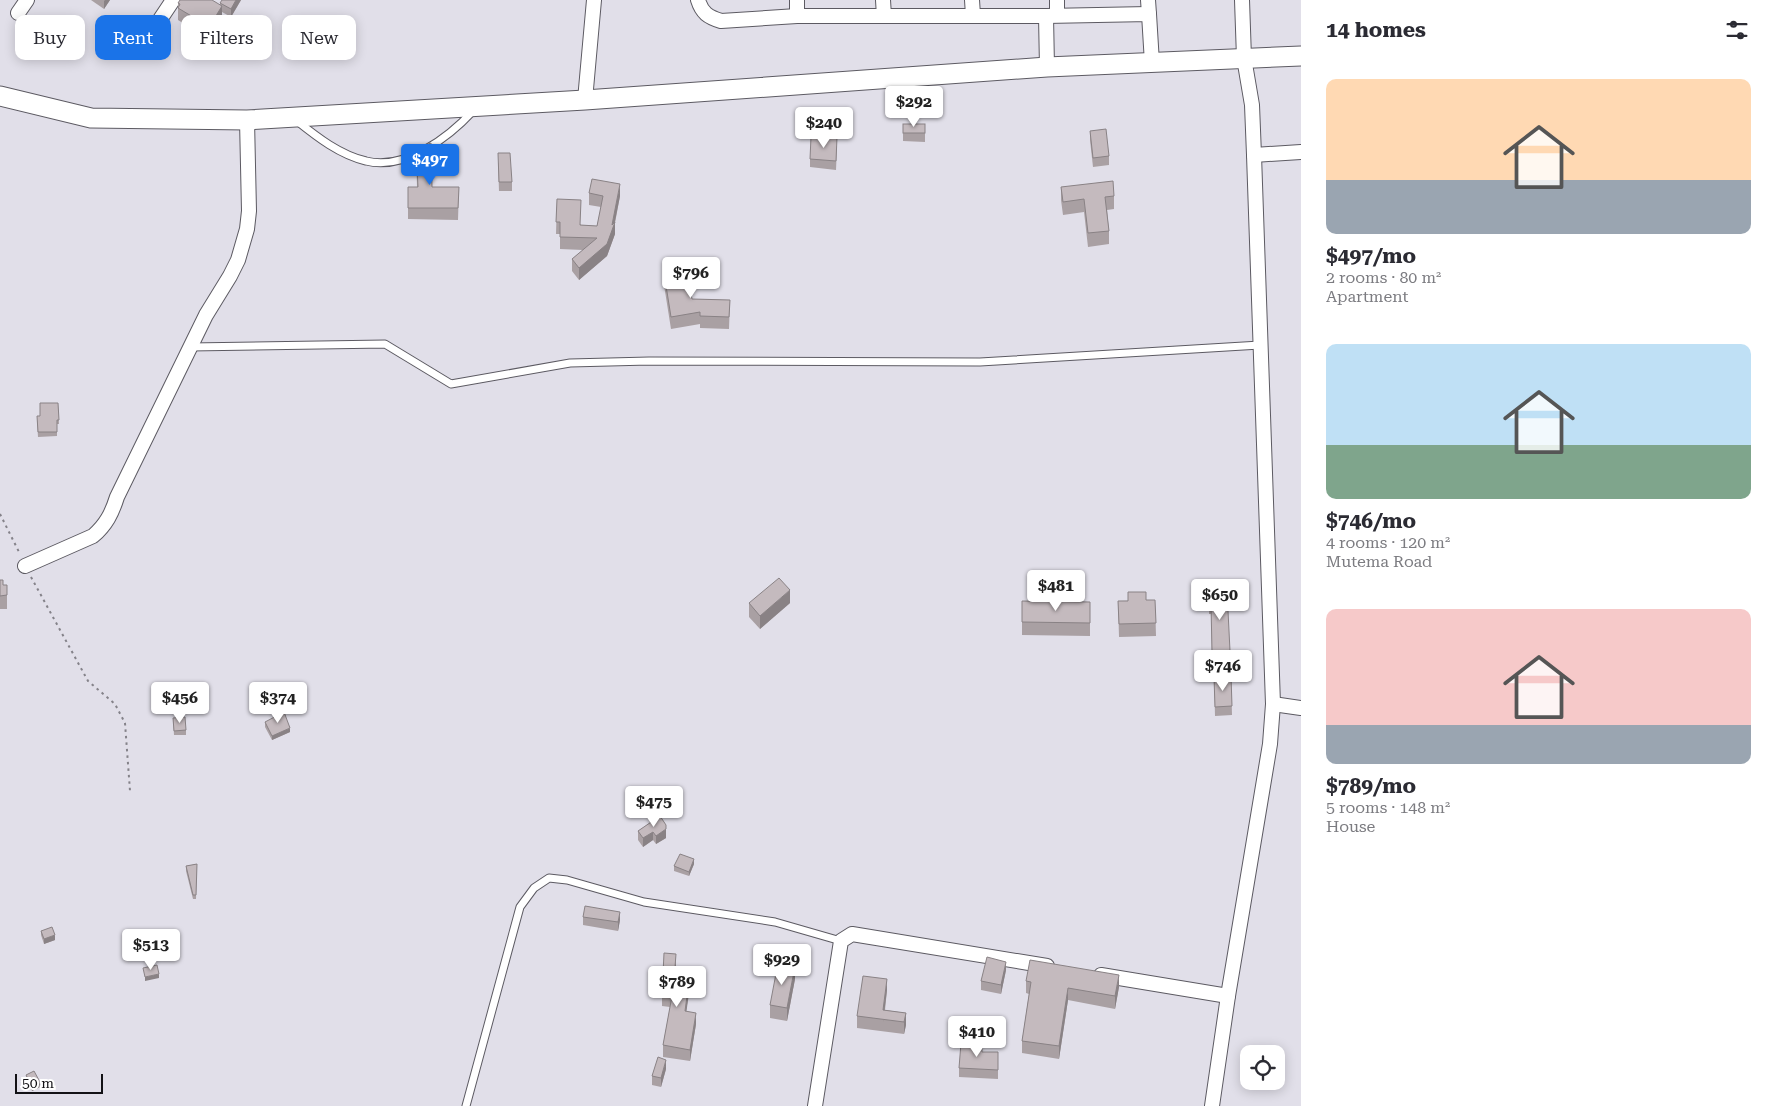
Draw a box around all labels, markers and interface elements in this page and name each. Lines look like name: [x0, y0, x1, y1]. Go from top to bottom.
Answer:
chip: Buy: [15, 15, 85, 60]
chip: Rent: [95, 15, 171, 60]
chip: Filters: [181, 15, 272, 60]
chip: New: [282, 15, 356, 60]
icon: filters: [1723, 16, 1751, 44]
text: 14 homes: [1326, 18, 1426, 42]
pin: $292: [884, 86, 944, 128]
text: $292: [896, 92, 932, 111]
pin: $240: [794, 106, 854, 149]
icon: home: [1494, 112, 1584, 202]
text: $240: [806, 113, 842, 132]
pin: $497: [400, 144, 460, 186]
text: $497: [412, 150, 448, 169]
text: $497/mo: [1326, 244, 1416, 268]
pin: $796: [661, 256, 721, 299]
text: $796: [673, 263, 709, 282]
text: 2 rooms · 80 m²: [1326, 268, 1441, 287]
text: Apartment: [1326, 287, 1409, 306]
icon: home: [1494, 377, 1584, 467]
text: $746/mo: [1326, 509, 1416, 533]
text: 4 rooms · 120 m²: [1326, 533, 1450, 552]
text: Mutema Road: [1326, 552, 1432, 571]
pin: $481: [1026, 570, 1086, 612]
text: $481: [1038, 576, 1074, 595]
pin: $650: [1190, 578, 1250, 621]
text: $650: [1202, 585, 1238, 604]
icon: home: [1494, 642, 1584, 732]
pin: $746: [1193, 650, 1253, 692]
text: $746: [1205, 656, 1241, 675]
pin: $456: [150, 682, 210, 724]
pin: $374: [248, 682, 308, 724]
text: $456: [162, 688, 198, 707]
text: $374: [260, 688, 296, 707]
text: $789/mo: [1326, 774, 1416, 798]
pin: $475: [624, 786, 684, 828]
text: $475: [636, 792, 672, 811]
text: 5 rooms · 148 m²: [1326, 798, 1450, 817]
text: House: [1326, 817, 1375, 836]
pin: $513: [121, 928, 181, 971]
text: $513: [133, 935, 169, 954]
pin: $929: [752, 944, 812, 986]
text: $929: [764, 950, 800, 969]
pin: $789: [647, 966, 707, 1008]
text: $789: [659, 972, 695, 991]
pin: $410: [947, 1016, 1007, 1058]
text: $410: [959, 1022, 995, 1041]
map controls: [1240, 1045, 1285, 1090]
button: locate: [1240, 1045, 1285, 1090]
scale bar: [15, 1071, 102, 1094]
text: 50 m: [22, 1075, 54, 1091]

